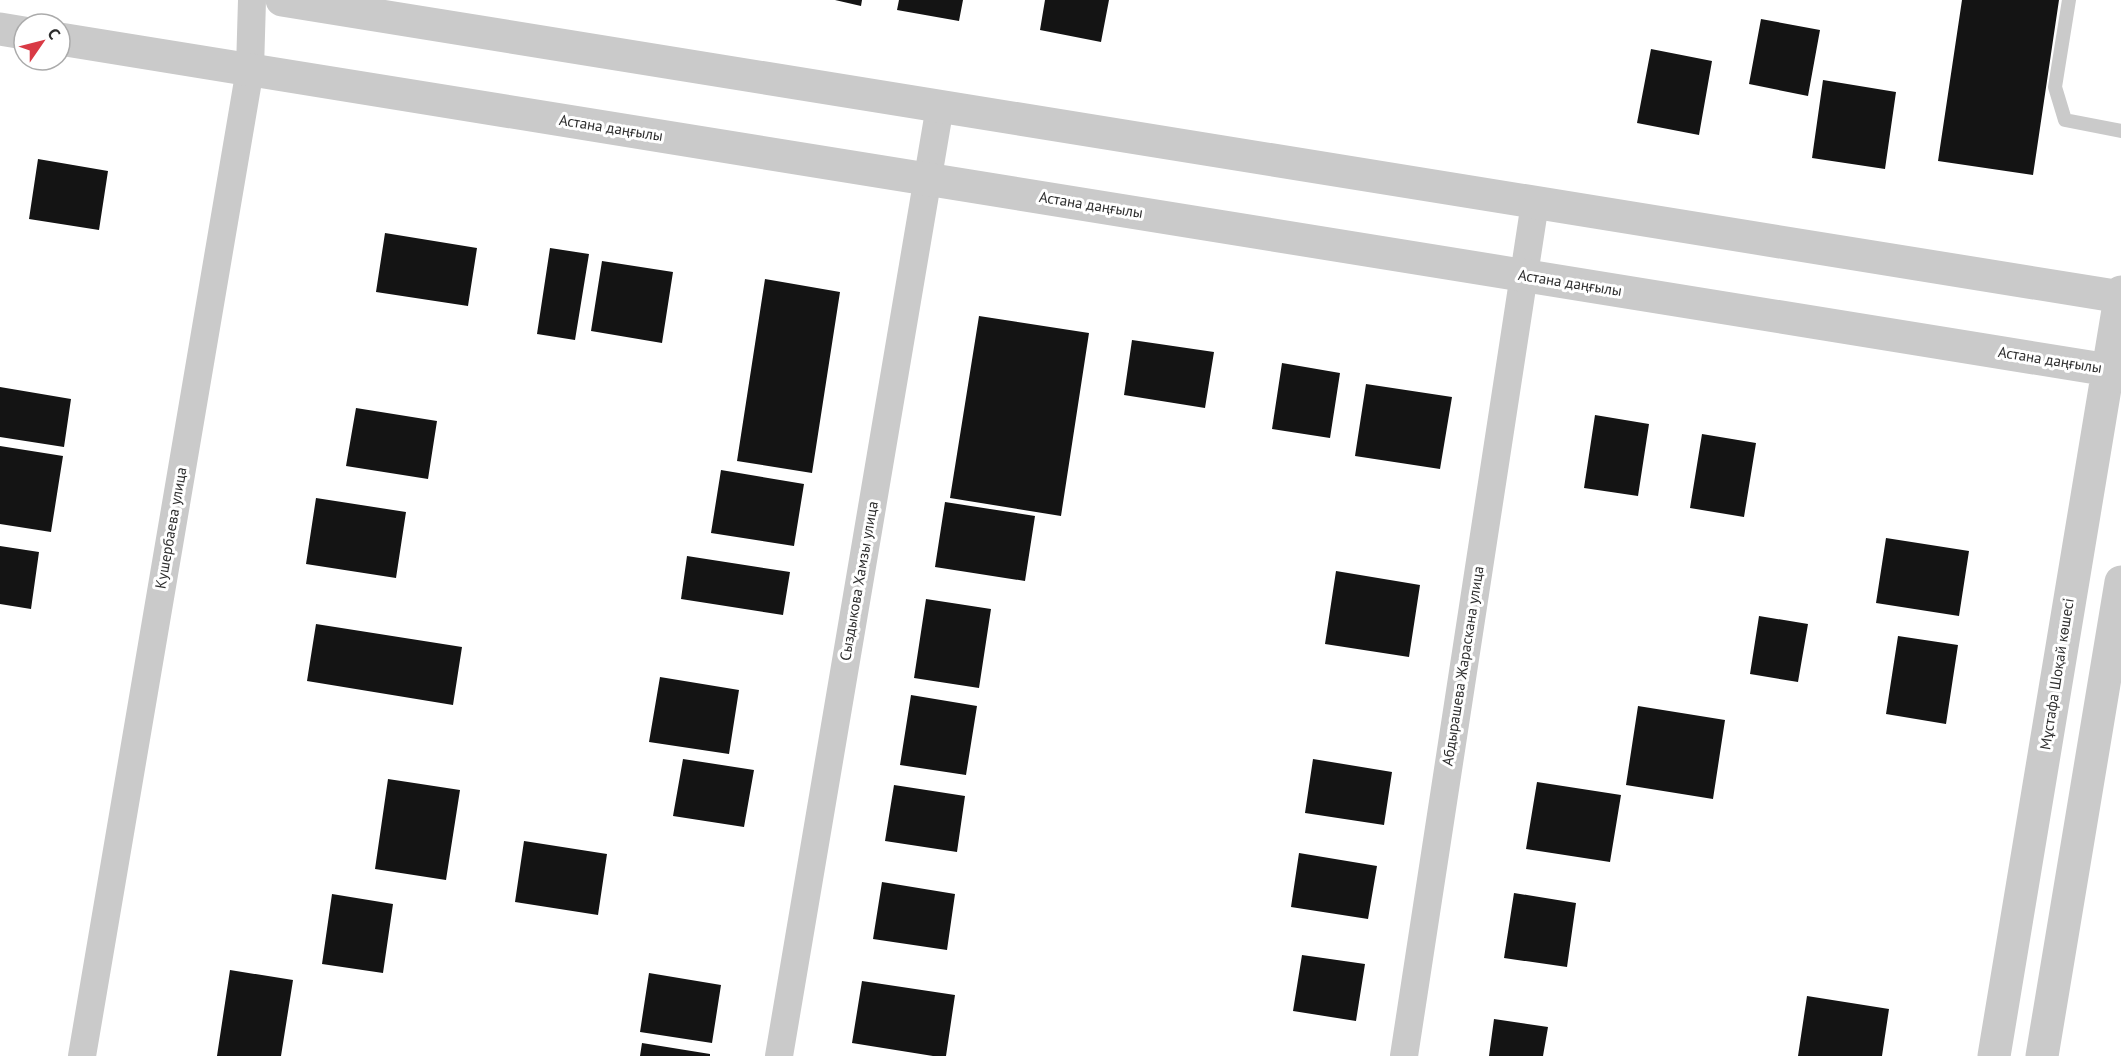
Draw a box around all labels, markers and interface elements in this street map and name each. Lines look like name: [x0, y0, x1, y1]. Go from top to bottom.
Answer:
north arrow: [12, 12, 72, 72]
text: С: [44, 24, 65, 43]
street label: Астана даңғылы: [558, 110, 664, 145]
street label: Астана даңғылы: [1038, 187, 1144, 222]
street label: Астана даңғылы: [1517, 265, 1623, 300]
street label: Астана даңғылы: [1997, 342, 2103, 377]
street label: Кушербаева улица: [150, 466, 191, 590]
street label: Сыздыкова Хамзы улица: [835, 500, 882, 662]
street label: Абдырашева Жараскана улица: [1437, 565, 1488, 767]
street label: Мұстафа Шоқай көшесі: [2035, 597, 2078, 751]

